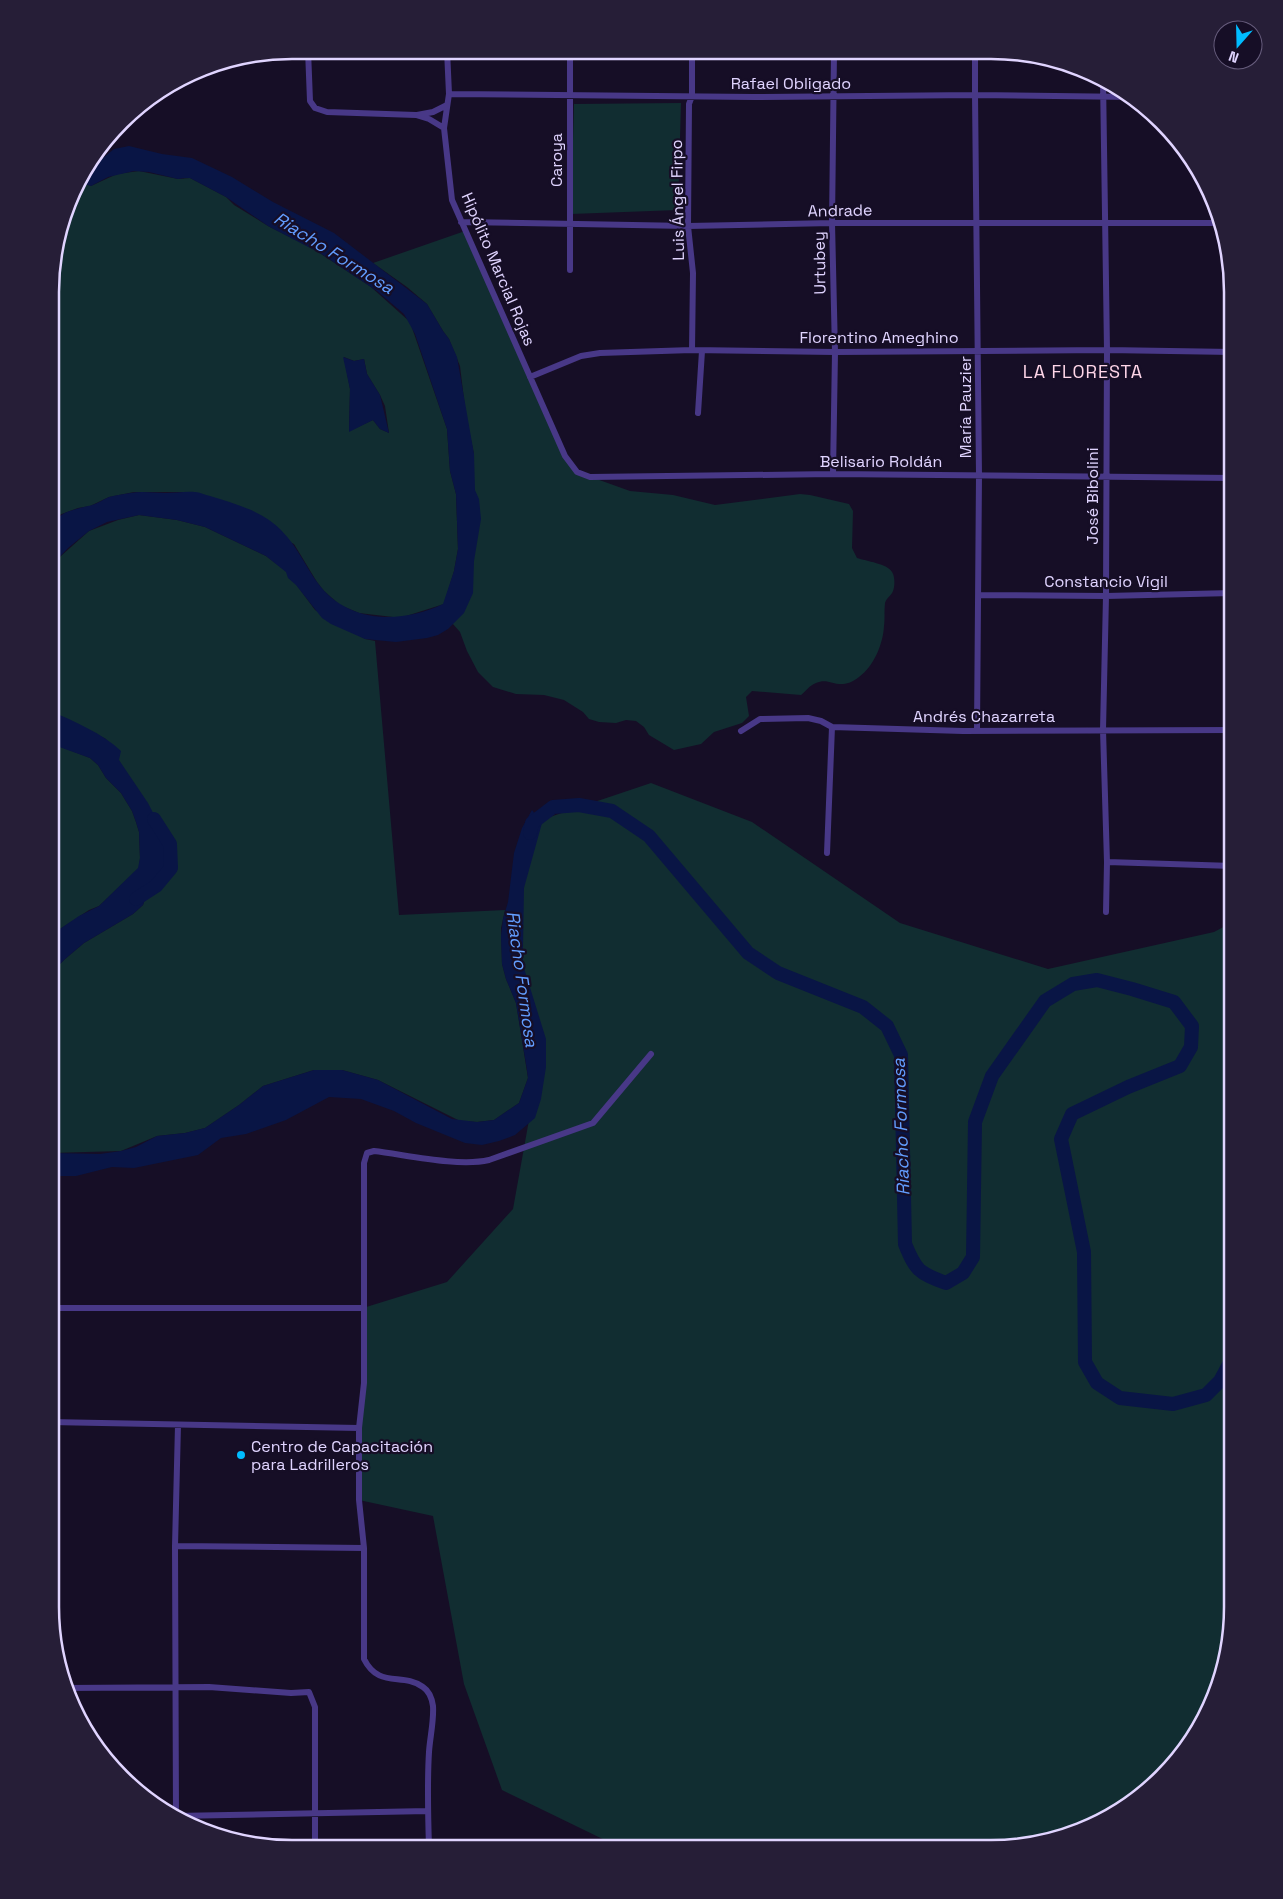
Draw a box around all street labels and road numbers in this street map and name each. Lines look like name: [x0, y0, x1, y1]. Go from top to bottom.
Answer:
street label: Rafael Obligado: [731, 73, 851, 94]
street label: Caroya: [546, 133, 567, 187]
street label: Luis Ángel Firpo: [666, 139, 689, 261]
street label: Hipólito Marcial Rojas: [457, 189, 540, 349]
street label: Andrade: [807, 199, 873, 222]
street label: Urtubey: [808, 231, 831, 295]
street label: Florentino Ameghino: [799, 327, 959, 348]
street label: María Pauzier: [955, 356, 976, 458]
street label: José Bibolini: [1082, 447, 1103, 545]
street label: Belisario Roldán: [820, 451, 942, 472]
street label: Constancio Vigil: [1044, 571, 1168, 592]
street label: Andrés Chazarreta: [913, 706, 1055, 727]

